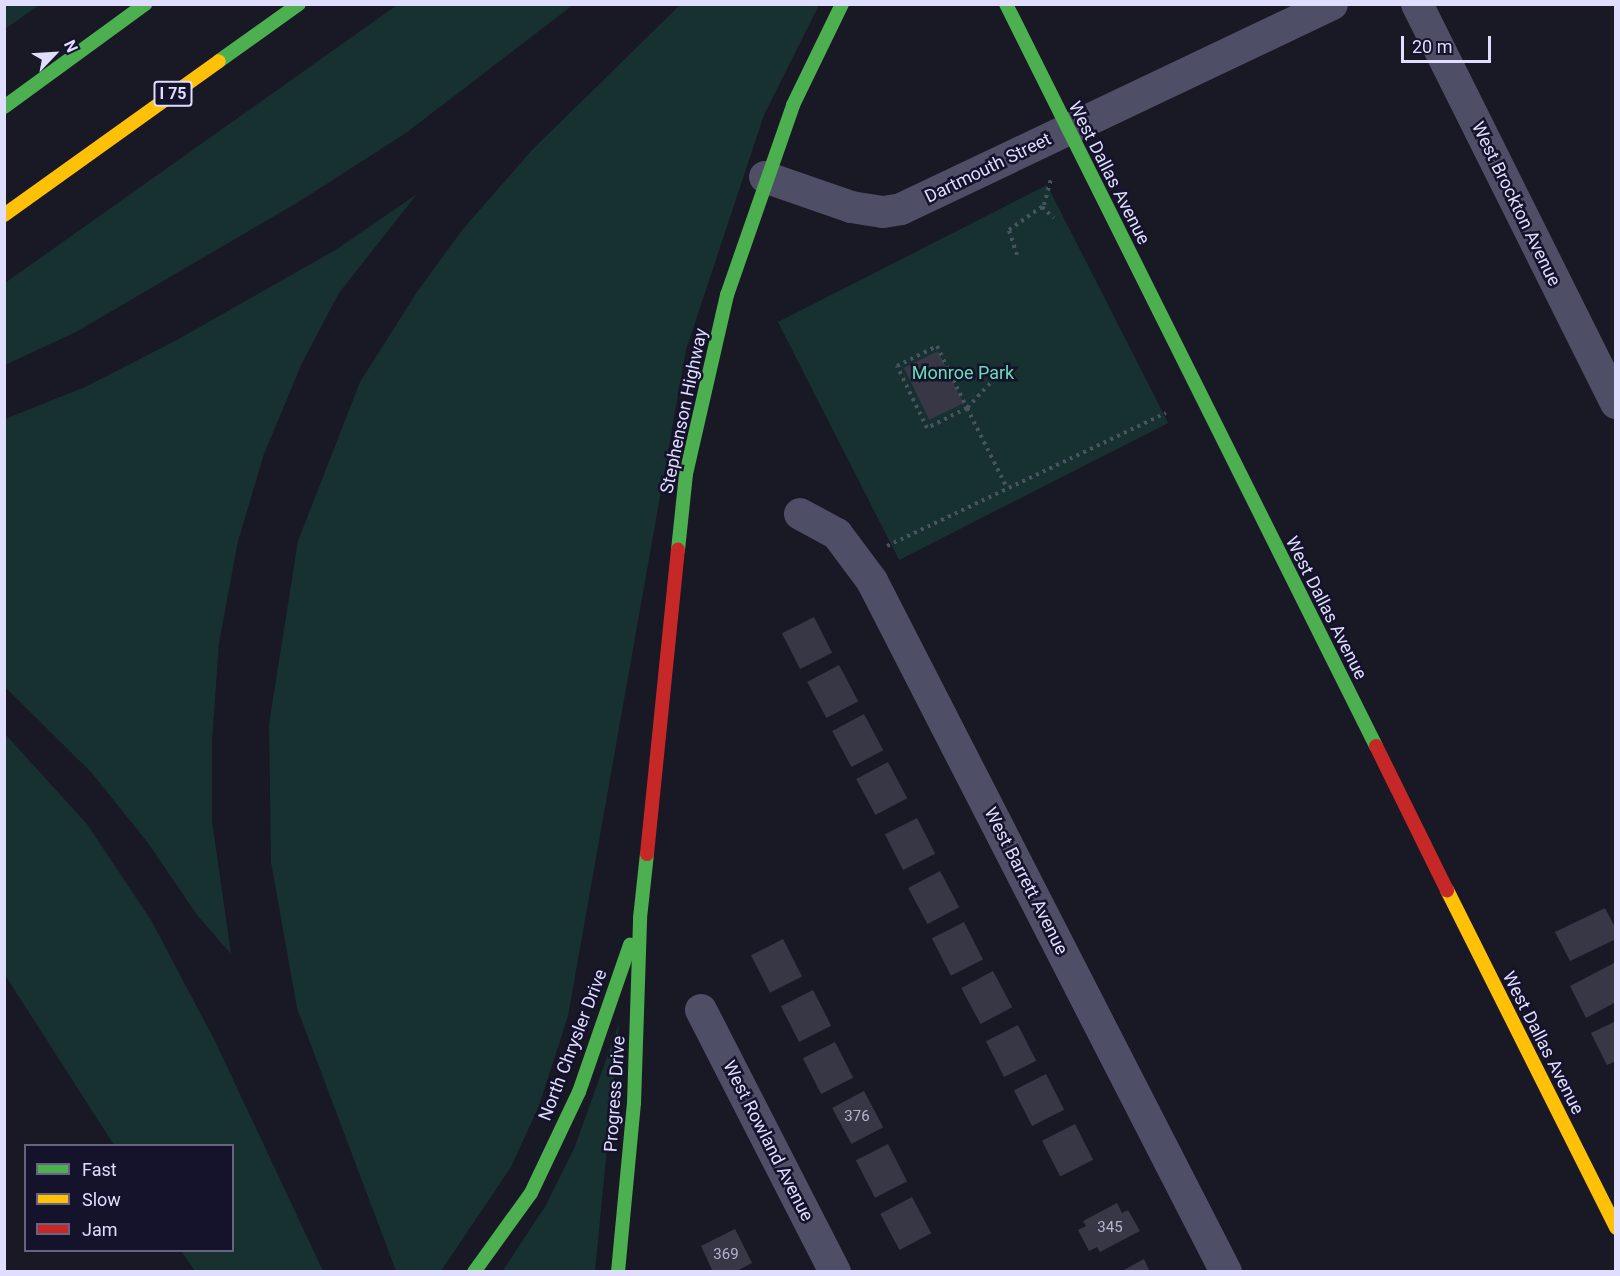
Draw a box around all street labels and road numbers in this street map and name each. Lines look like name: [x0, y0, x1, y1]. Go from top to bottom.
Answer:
road number: I 75: [152, 81, 194, 107]
street label: West Dallas Avenue: [1064, 98, 1154, 248]
street label: West Brockton Avenue: [1467, 118, 1565, 290]
street label: Dartmouth Street: [921, 128, 1055, 208]
street label: Stephenson Highway: [656, 326, 712, 496]
street label: West Dallas Avenue: [1281, 533, 1371, 683]
street label: West Barrett Avenue: [979, 804, 1073, 958]
street label: North Chrysler Drive: [534, 966, 612, 1124]
street label: West Dallas Avenue: [1498, 968, 1588, 1118]
street label: Progress Drive: [600, 1035, 630, 1153]
street label: West Rowland Avenue: [718, 1057, 818, 1225]

